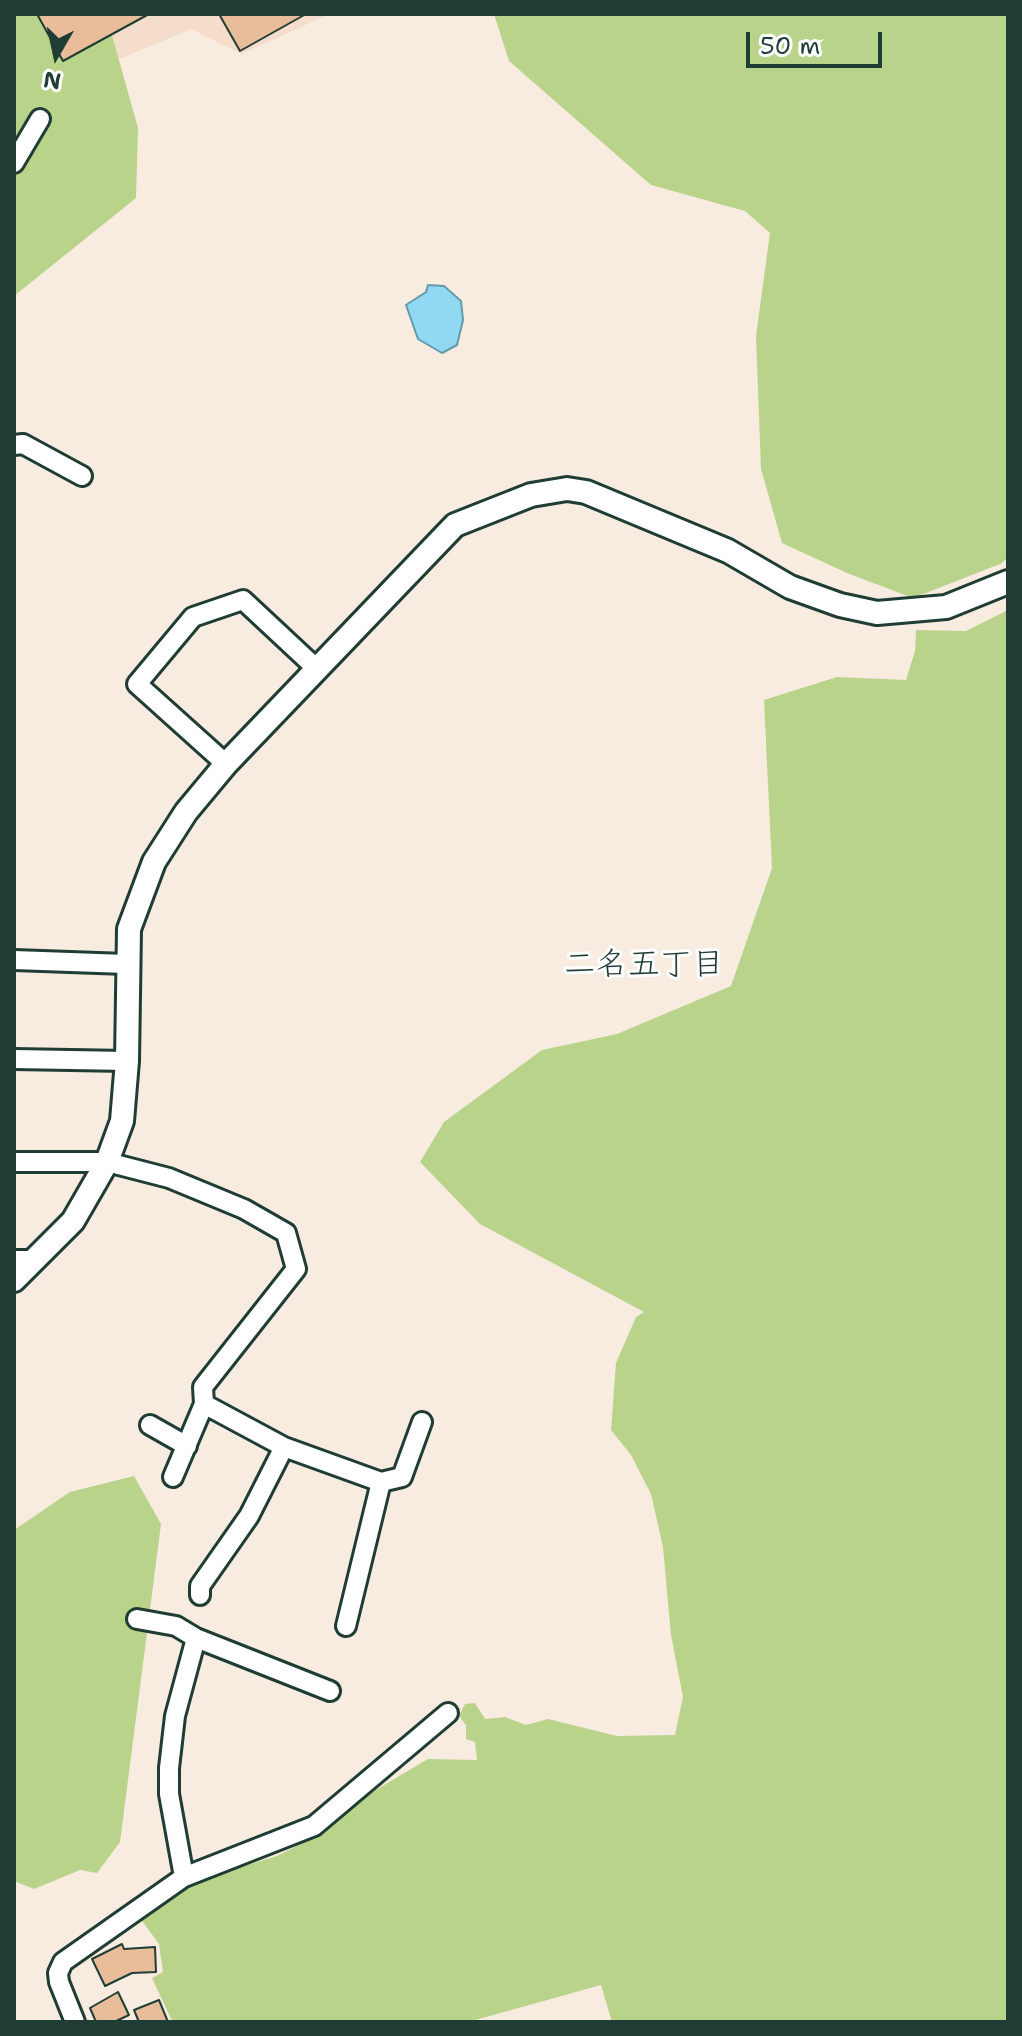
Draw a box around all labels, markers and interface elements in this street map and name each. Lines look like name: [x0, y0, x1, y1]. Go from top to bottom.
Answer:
north arrow: [16, 16, 96, 96]
scale bar: [750, 16, 886, 66]
text: 50 m: [760, 30, 820, 62]
text: N: [41, 65, 63, 96]
district label: 二名五丁目: [564, 947, 724, 985]

